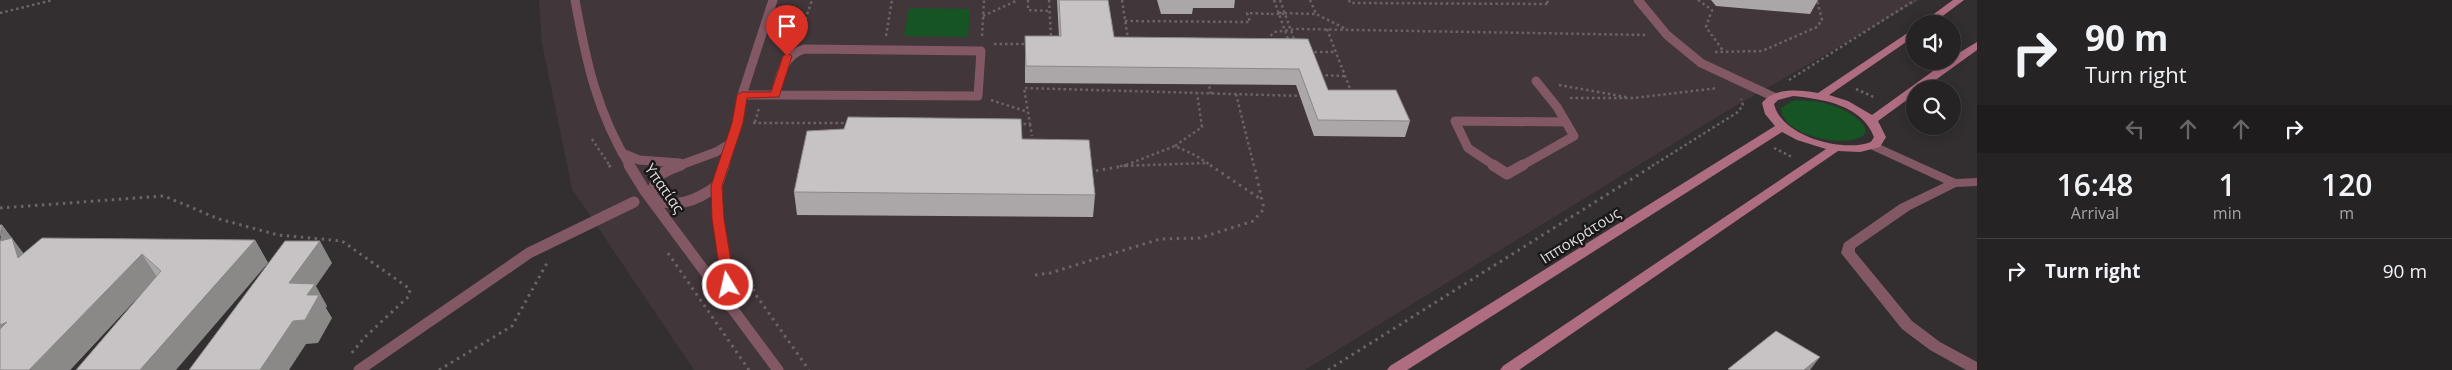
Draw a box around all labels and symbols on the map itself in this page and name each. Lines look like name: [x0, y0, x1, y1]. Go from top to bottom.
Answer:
pin: [766, 5, 808, 56]
street label: Υπατίας: [641, 159, 689, 217]
street label: Ιπποκράτους: [1536, 202, 1624, 268]
position arrow: [701, 258, 753, 310]

